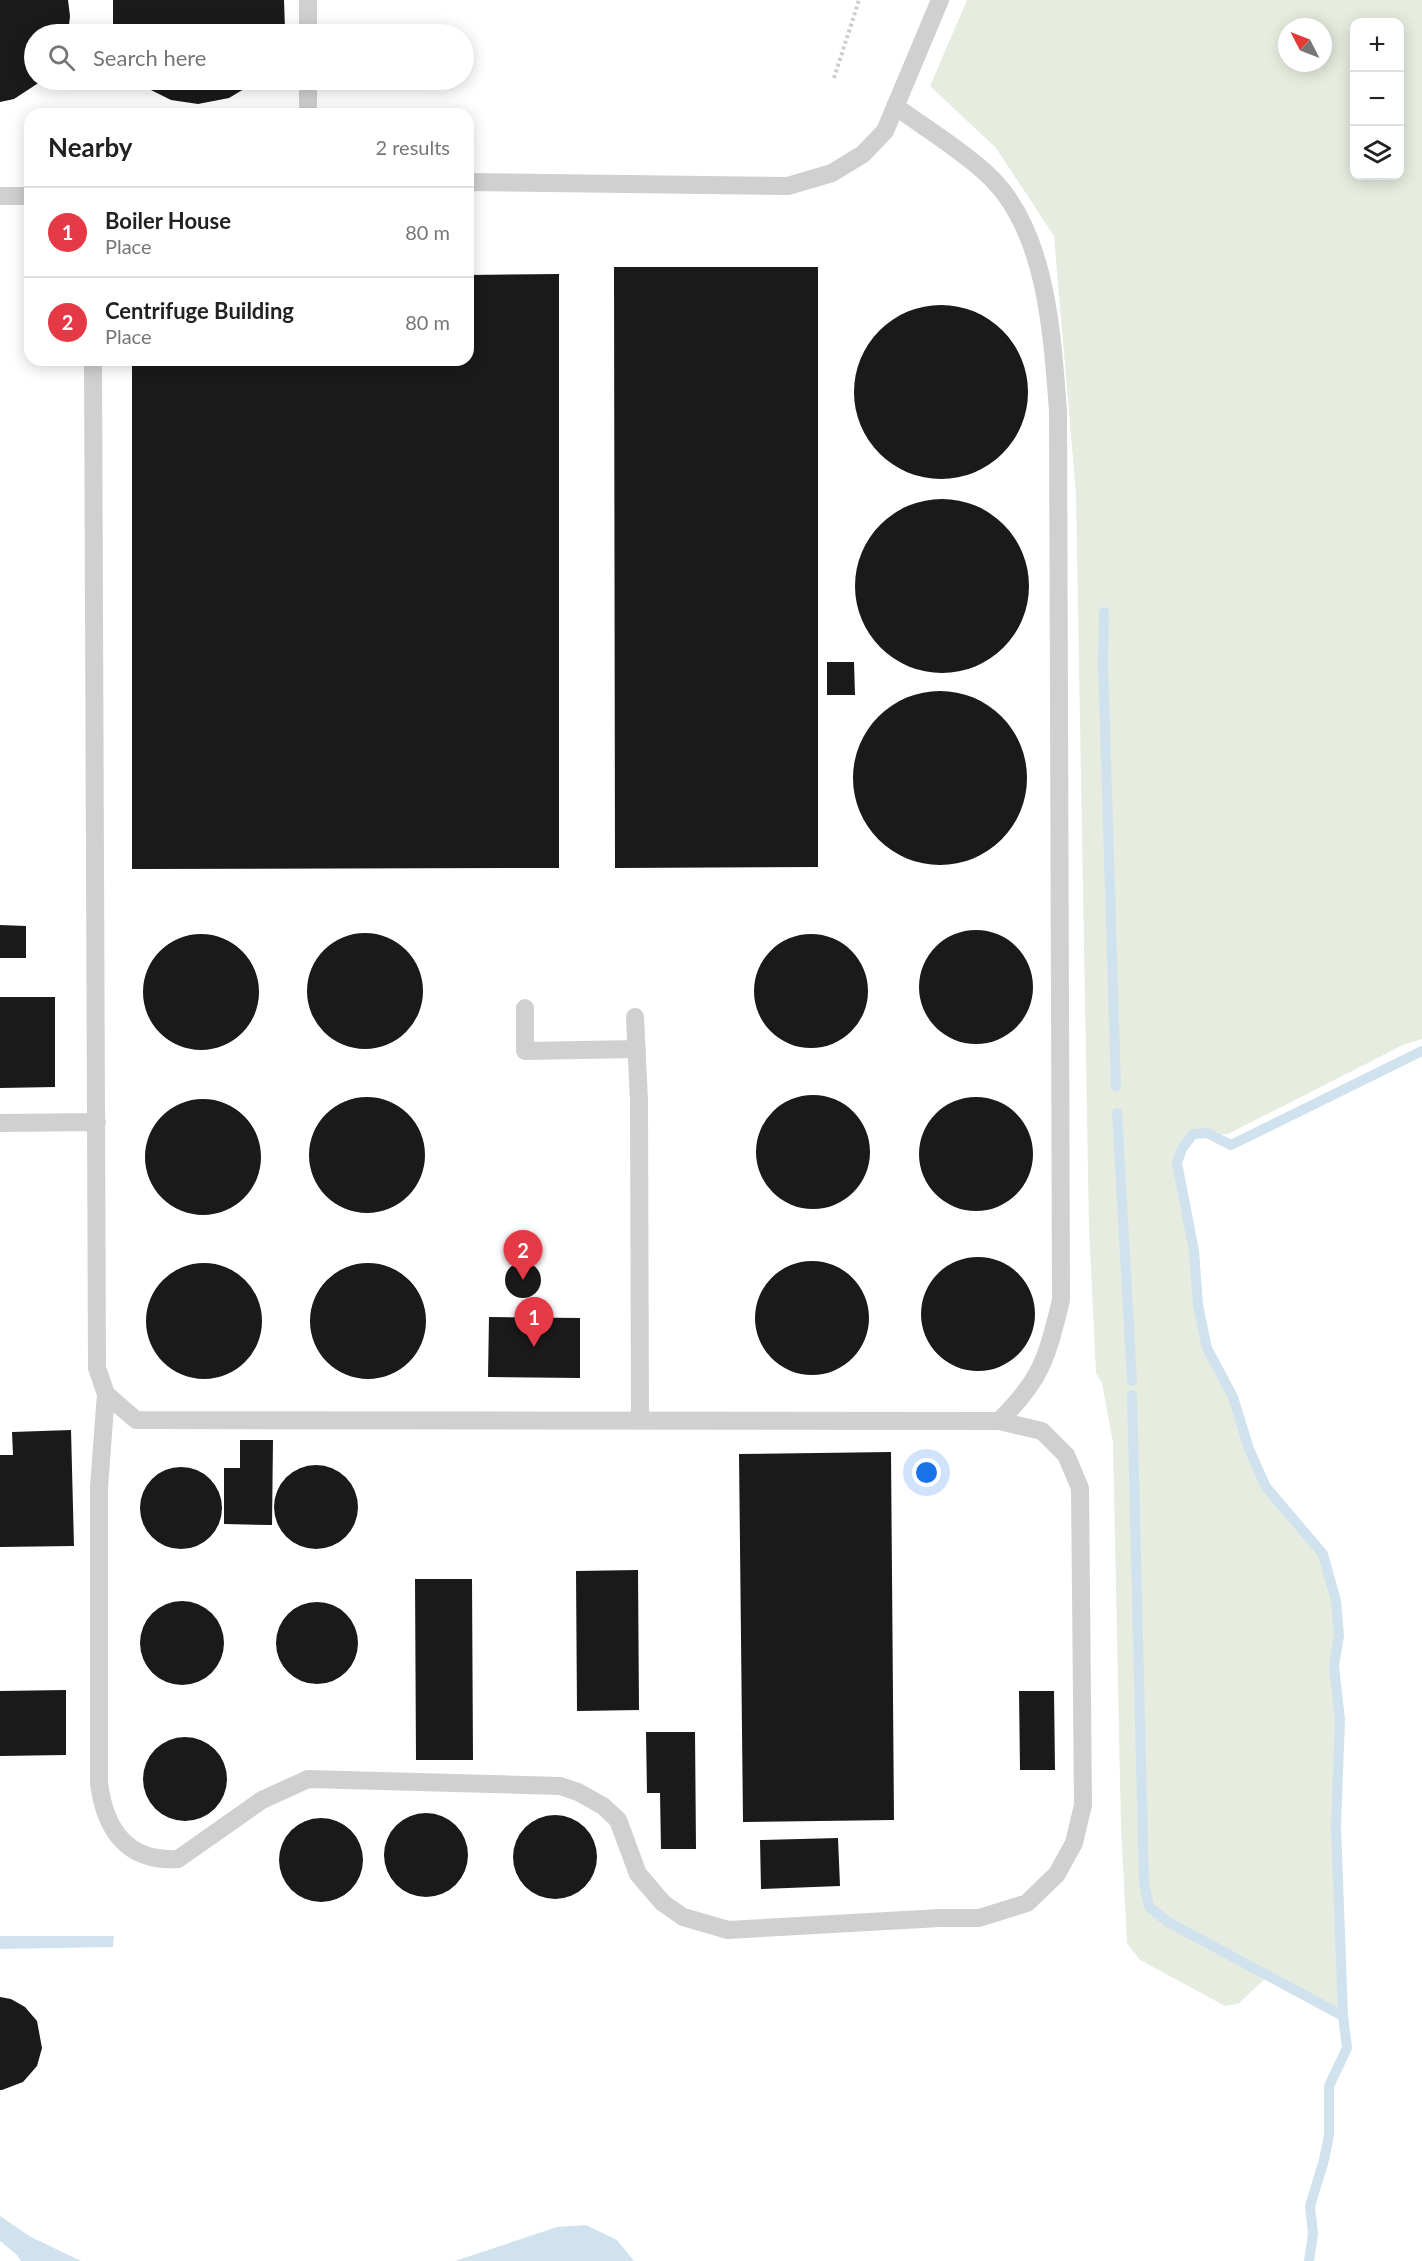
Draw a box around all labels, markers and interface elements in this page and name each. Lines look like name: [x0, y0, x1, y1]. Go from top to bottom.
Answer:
north arrow: [1278, 18, 1332, 72]
map controls: [1350, 18, 1404, 180]
button: +: [1350, 18, 1404, 72]
search box: [24, 24, 474, 90]
icon: search: [45, 41, 78, 74]
text: Search here: [93, 44, 206, 71]
button: −: [1350, 72, 1404, 126]
button: layers: [1350, 126, 1404, 180]
text: Nearby: [48, 131, 133, 163]
text: 2 results: [375, 135, 450, 159]
text: Boiler House: [105, 207, 231, 234]
text: 1: [62, 220, 73, 244]
text: 80 m: [405, 220, 450, 244]
text: Place: [105, 234, 152, 258]
text: Centrifuge Building: [105, 297, 294, 324]
text: 2: [62, 310, 73, 334]
text: 80 m: [405, 310, 450, 334]
text: Place: [105, 324, 152, 348]
pin: 2: [504, 1230, 542, 1280]
pin: 1: [514, 1298, 554, 1347]
your location: [912, 1458, 941, 1487]

